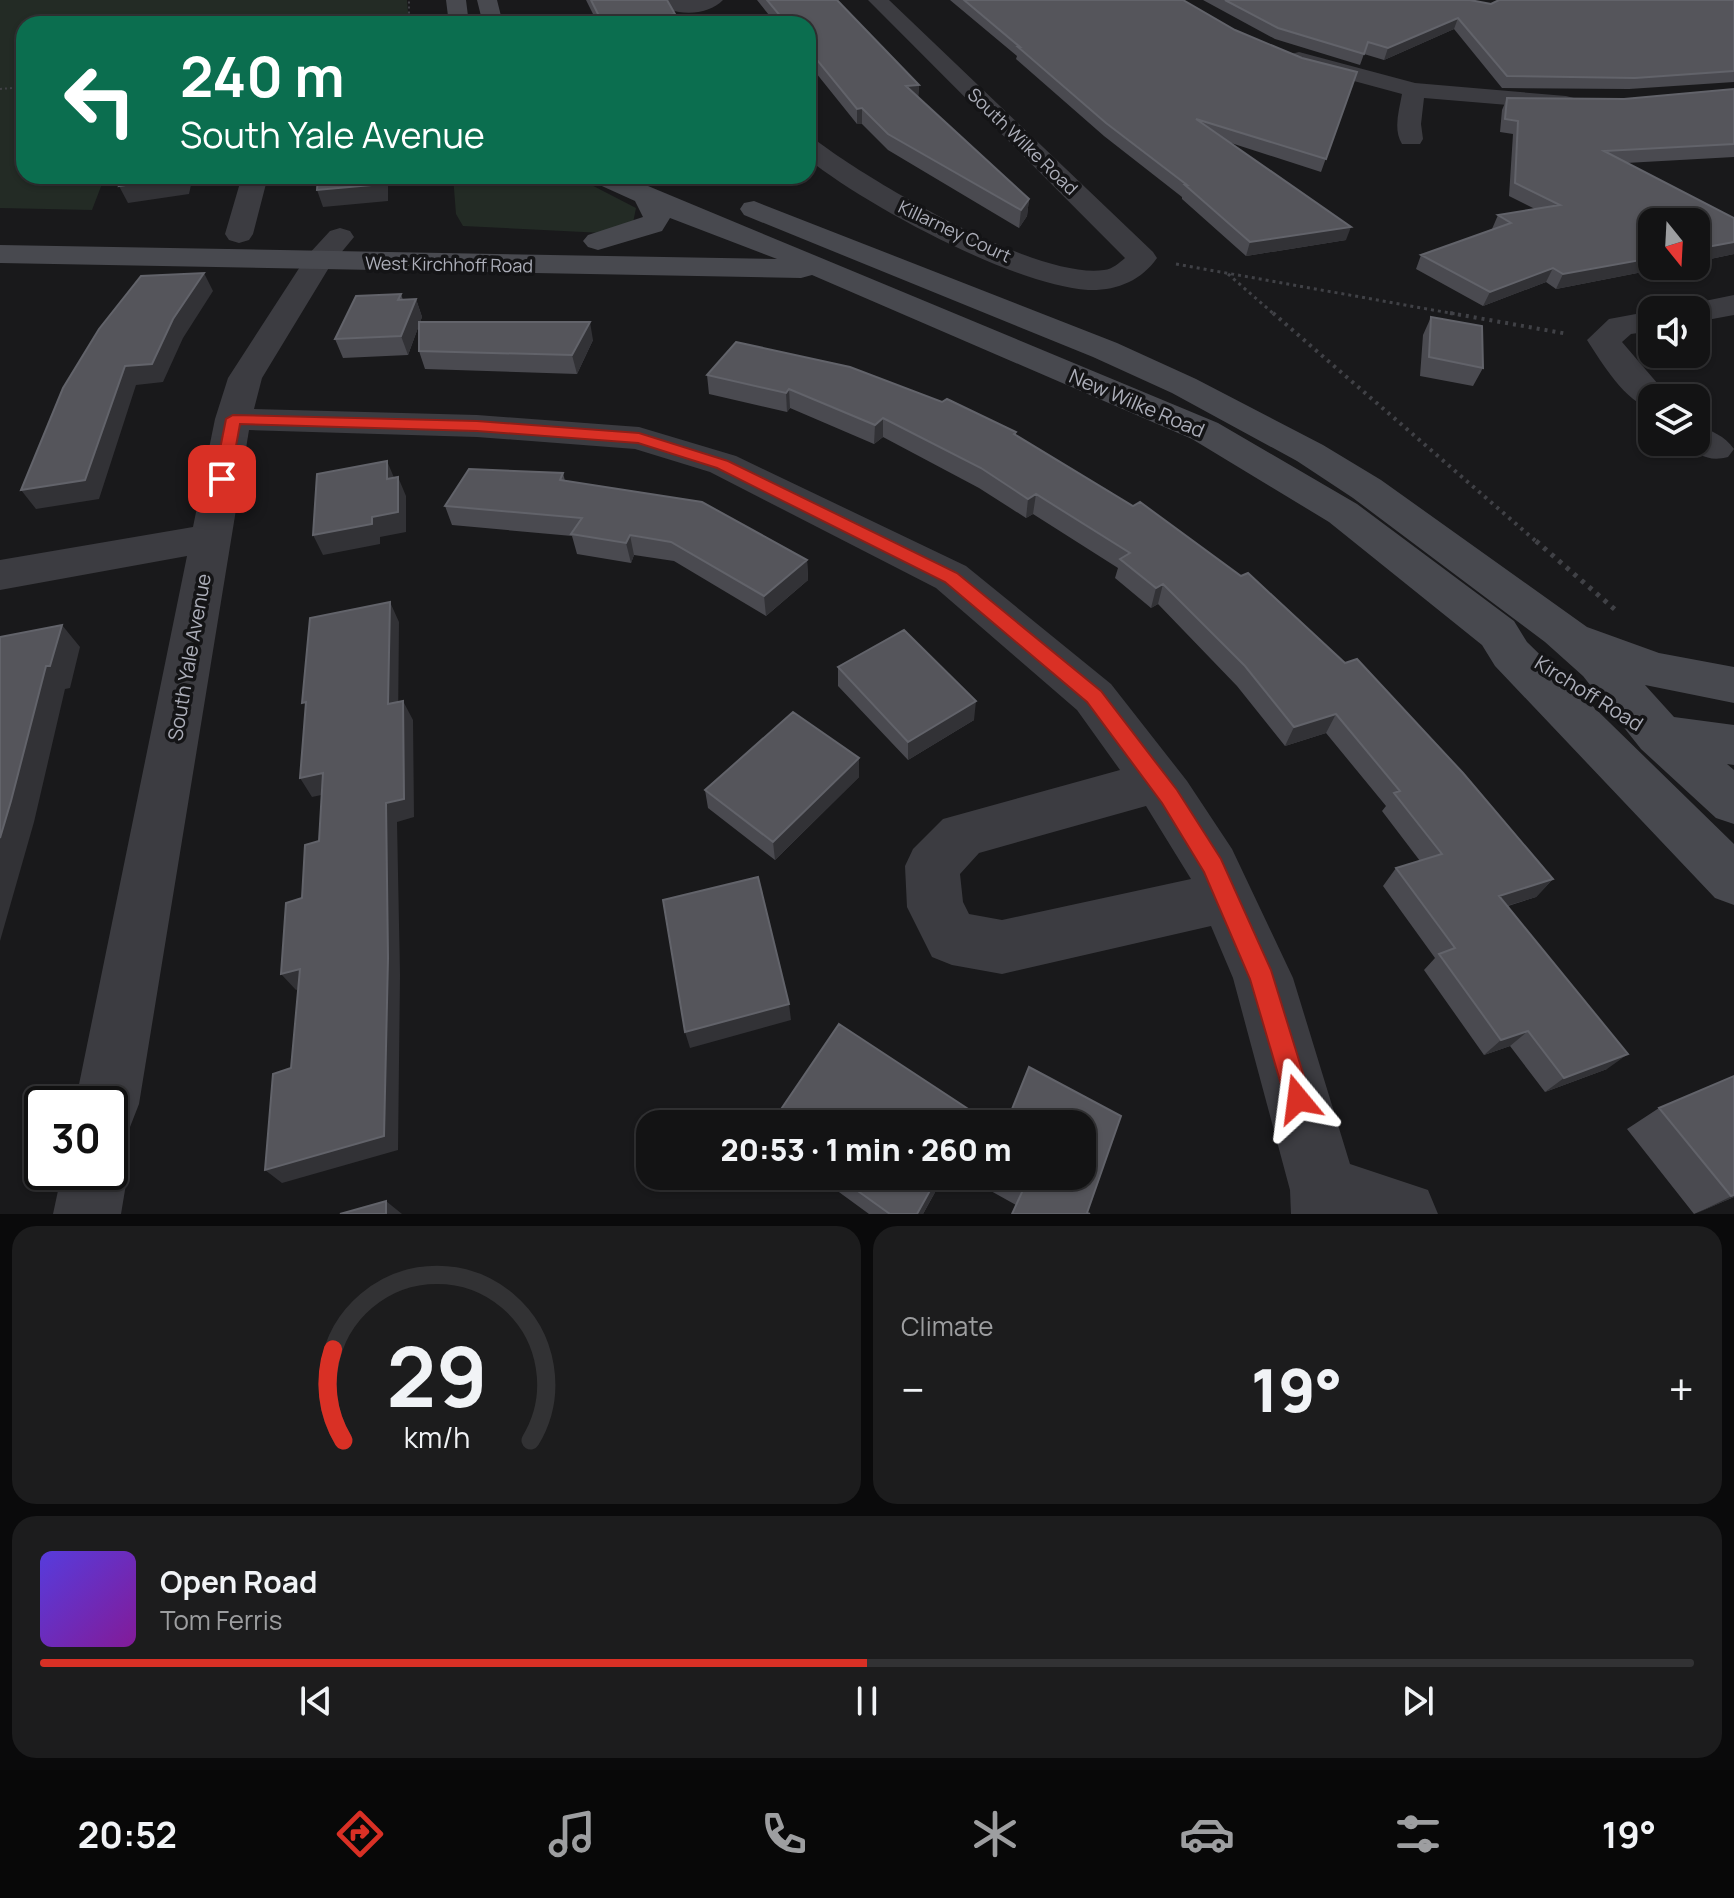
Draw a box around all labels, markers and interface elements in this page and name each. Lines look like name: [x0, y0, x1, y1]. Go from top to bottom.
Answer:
text: 240 m: [180, 37, 345, 114]
icon: left: [48, 48, 152, 152]
street label: South Wilke Road: [963, 82, 1083, 200]
text: South Yale Avenue: [180, 110, 485, 159]
street label: Killarney Court: [895, 194, 1015, 268]
north arrow: [1638, 208, 1710, 280]
map controls: [1638, 208, 1710, 456]
street label: West Kirchhoff Road: [365, 251, 533, 277]
button: sound: [1638, 296, 1710, 368]
street label: New Wilke Road: [1065, 362, 1209, 444]
button: layers: [1638, 384, 1710, 456]
pin: [188, 445, 256, 513]
icon: arrive: [200, 457, 244, 501]
street label: South Yale Avenue: [161, 571, 217, 743]
street label: Kirchoff Road: [1530, 649, 1648, 737]
position arrow: [1256, 1057, 1340, 1141]
speed limit sign: 30: [24, 1086, 128, 1190]
text: 20:53 · 1 min · 260 m: [721, 1129, 1011, 1170]
text: Climate: [901, 1308, 993, 1344]
text: 29: [386, 1318, 487, 1432]
text: 19°: [1251, 1348, 1342, 1430]
text: −: [901, 1359, 925, 1419]
text: +: [1669, 1359, 1694, 1419]
text: km/h: [403, 1418, 470, 1457]
text: Open Road: [160, 1561, 317, 1602]
text: Tom Ferris: [160, 1602, 282, 1638]
icon: previous: [294, 1679, 338, 1723]
icon: pause: [845, 1679, 889, 1723]
icon: next: [1396, 1679, 1440, 1723]
icon: directions: [332, 1806, 388, 1862]
icon: music: [544, 1806, 600, 1862]
icon: phone: [756, 1806, 812, 1862]
icon: climate: [967, 1806, 1023, 1862]
icon: car: [1179, 1806, 1235, 1862]
icon: filters: [1390, 1806, 1446, 1862]
text: 20:52: [78, 1810, 177, 1859]
text: 19°: [1602, 1810, 1656, 1859]

